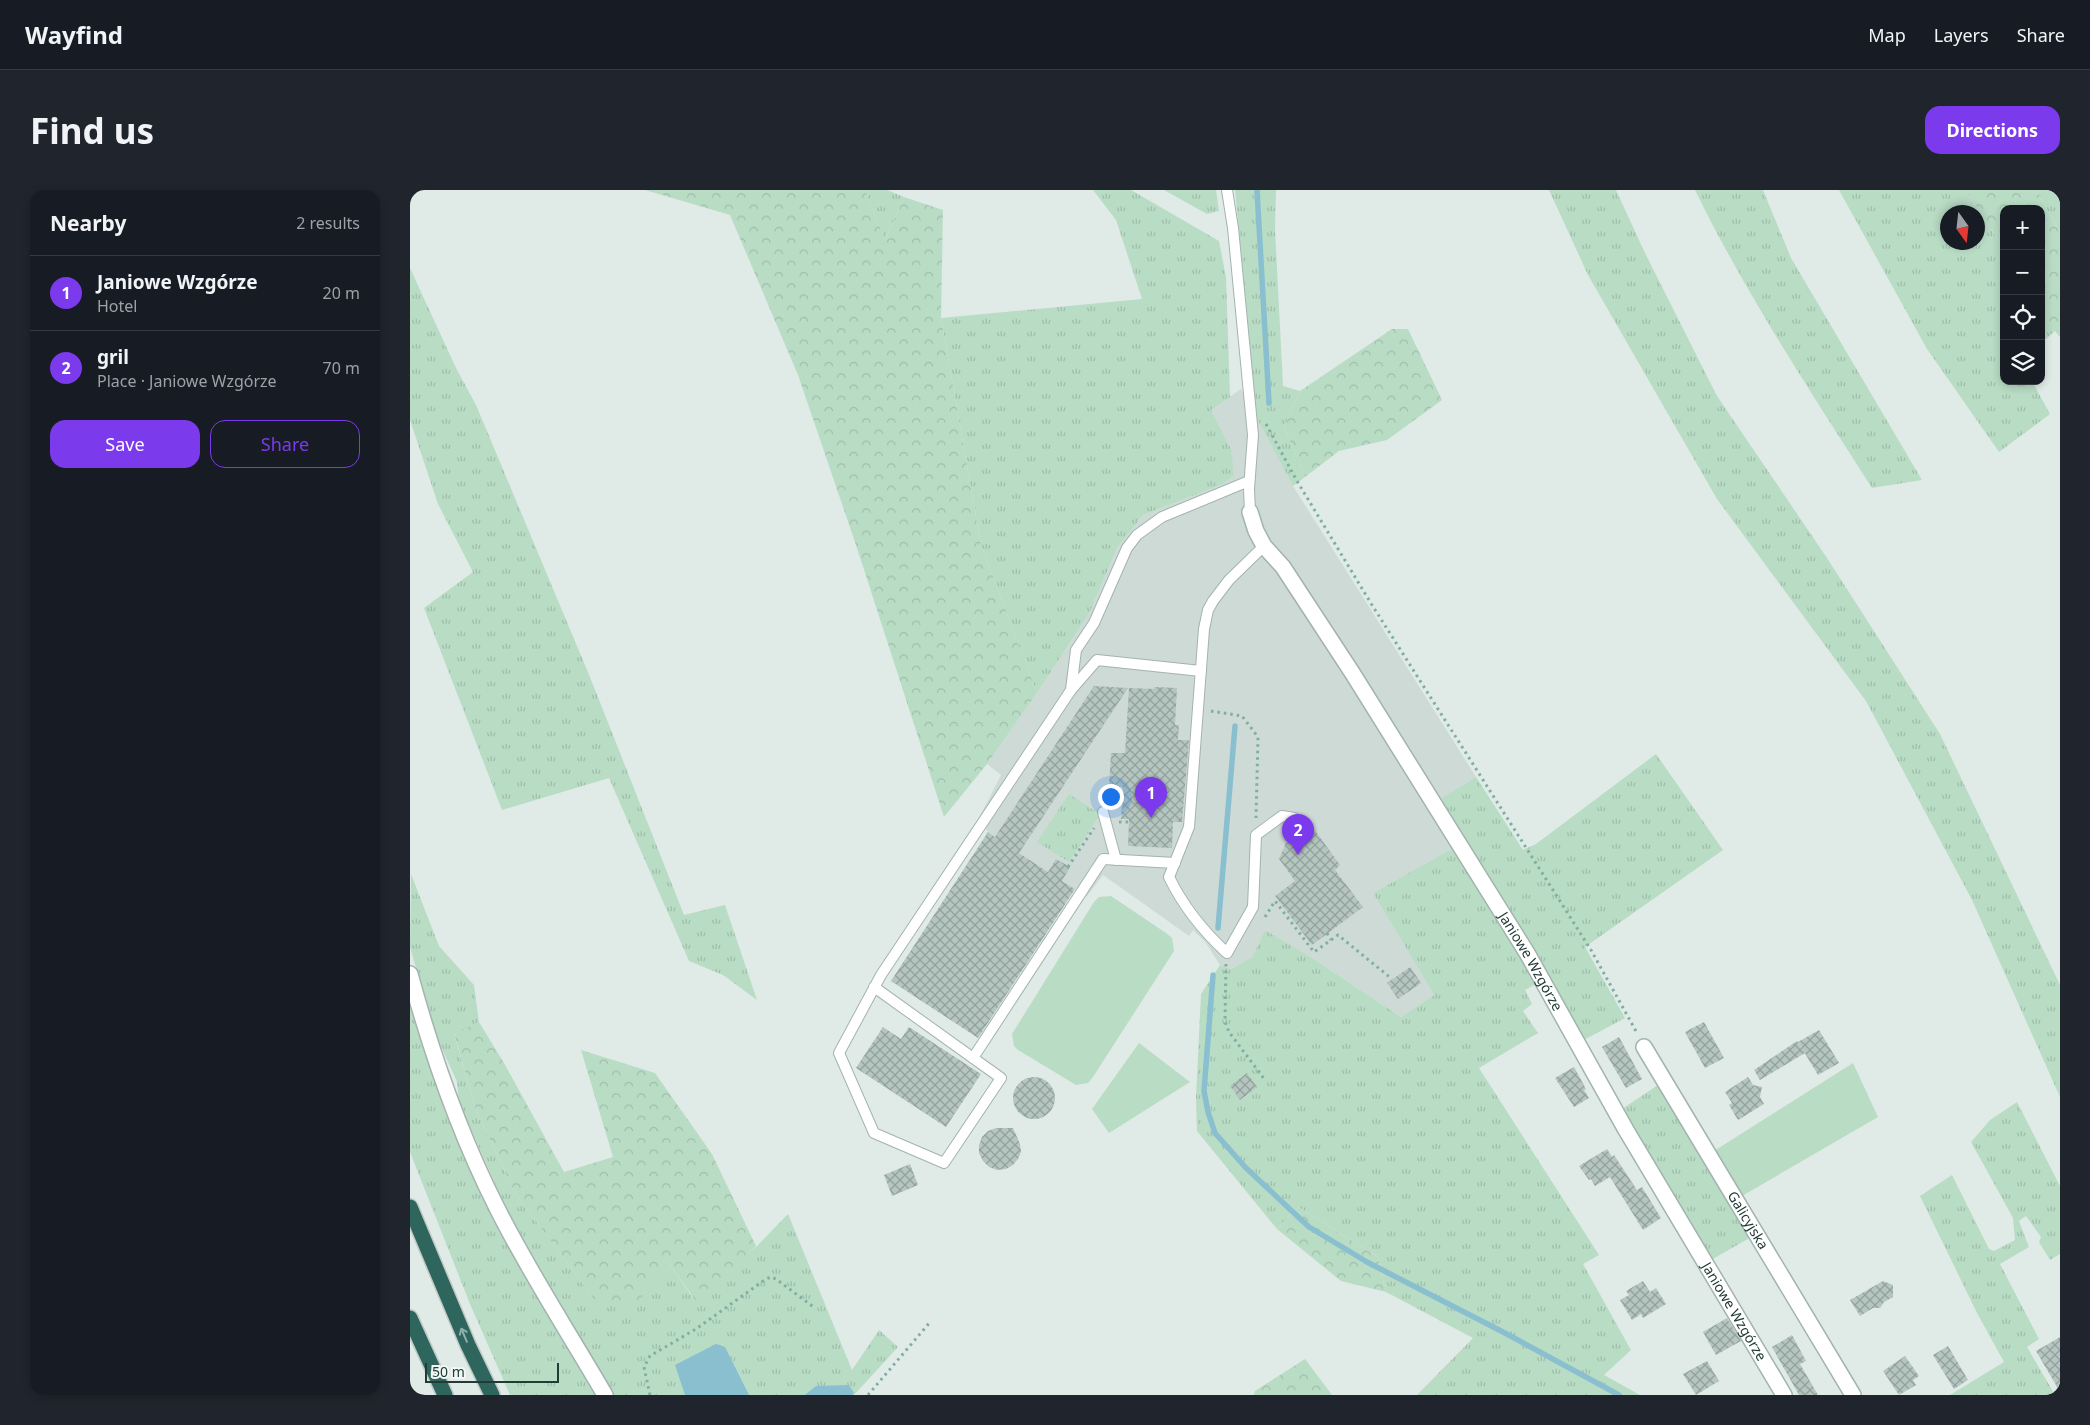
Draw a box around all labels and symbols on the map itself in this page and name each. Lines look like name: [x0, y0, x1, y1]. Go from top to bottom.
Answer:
north arrow: [1940, 205, 1985, 250]
pin: 1: [1135, 777, 1167, 818]
your location: [1098, 784, 1124, 810]
pin: 2: [1282, 814, 1314, 855]
street label: Janiowe Wzgórze: [1494, 906, 1567, 1014]
street label: Galicyjska: [1724, 1187, 1773, 1253]
street label: Janiowe Wzgórze: [1697, 1257, 1771, 1364]
one-way arrow: [459, 1328, 469, 1343]
scale bar: [425, 1360, 559, 1383]

